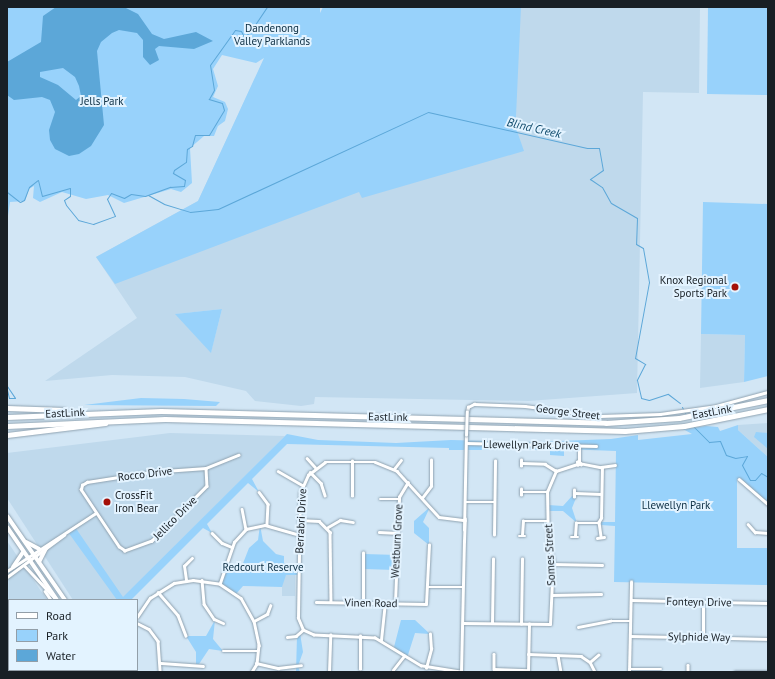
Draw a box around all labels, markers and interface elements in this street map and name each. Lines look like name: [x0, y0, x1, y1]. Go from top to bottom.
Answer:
park label: Dandenong Valley Parklands: [234, 22, 310, 48]
park label: Jells Park: [80, 94, 124, 108]
water label: Blind Creek: [505, 115, 563, 141]
place label: Knox Regional Sports Park: [659, 274, 727, 300]
marker: Knox Regional Sports Park: [730, 282, 740, 292]
street label: George Street: [535, 402, 601, 422]
street label: EastLink: [691, 402, 733, 422]
street label: EastLink: [45, 405, 85, 421]
street label: EastLink: [368, 410, 408, 424]
street label: Llewellyn Park Drive: [483, 438, 579, 452]
street label: Rocco Drive: [117, 464, 173, 484]
street label: Berrabri Drive: [293, 488, 309, 554]
place label: CrossFit Iron Bear: [115, 489, 158, 515]
street label: Jellico Drive: [150, 493, 200, 543]
marker: CrossFit Iron Bear: [102, 497, 112, 507]
park label: Llewellyn Park: [642, 498, 710, 512]
street label: Westburn Grove: [388, 504, 406, 578]
street label: Somes Street: [542, 524, 558, 586]
park label: Redcourt Reserve: [222, 560, 304, 574]
street label: Fonteyn Drive: [666, 595, 732, 609]
street label: Vinen Road: [344, 596, 398, 610]
legend: [8, 599, 138, 671]
text: Road: [46, 608, 71, 623]
text: Park: [46, 628, 68, 643]
street label: Sylphide Way: [668, 630, 730, 644]
text: Water: [46, 648, 76, 663]

